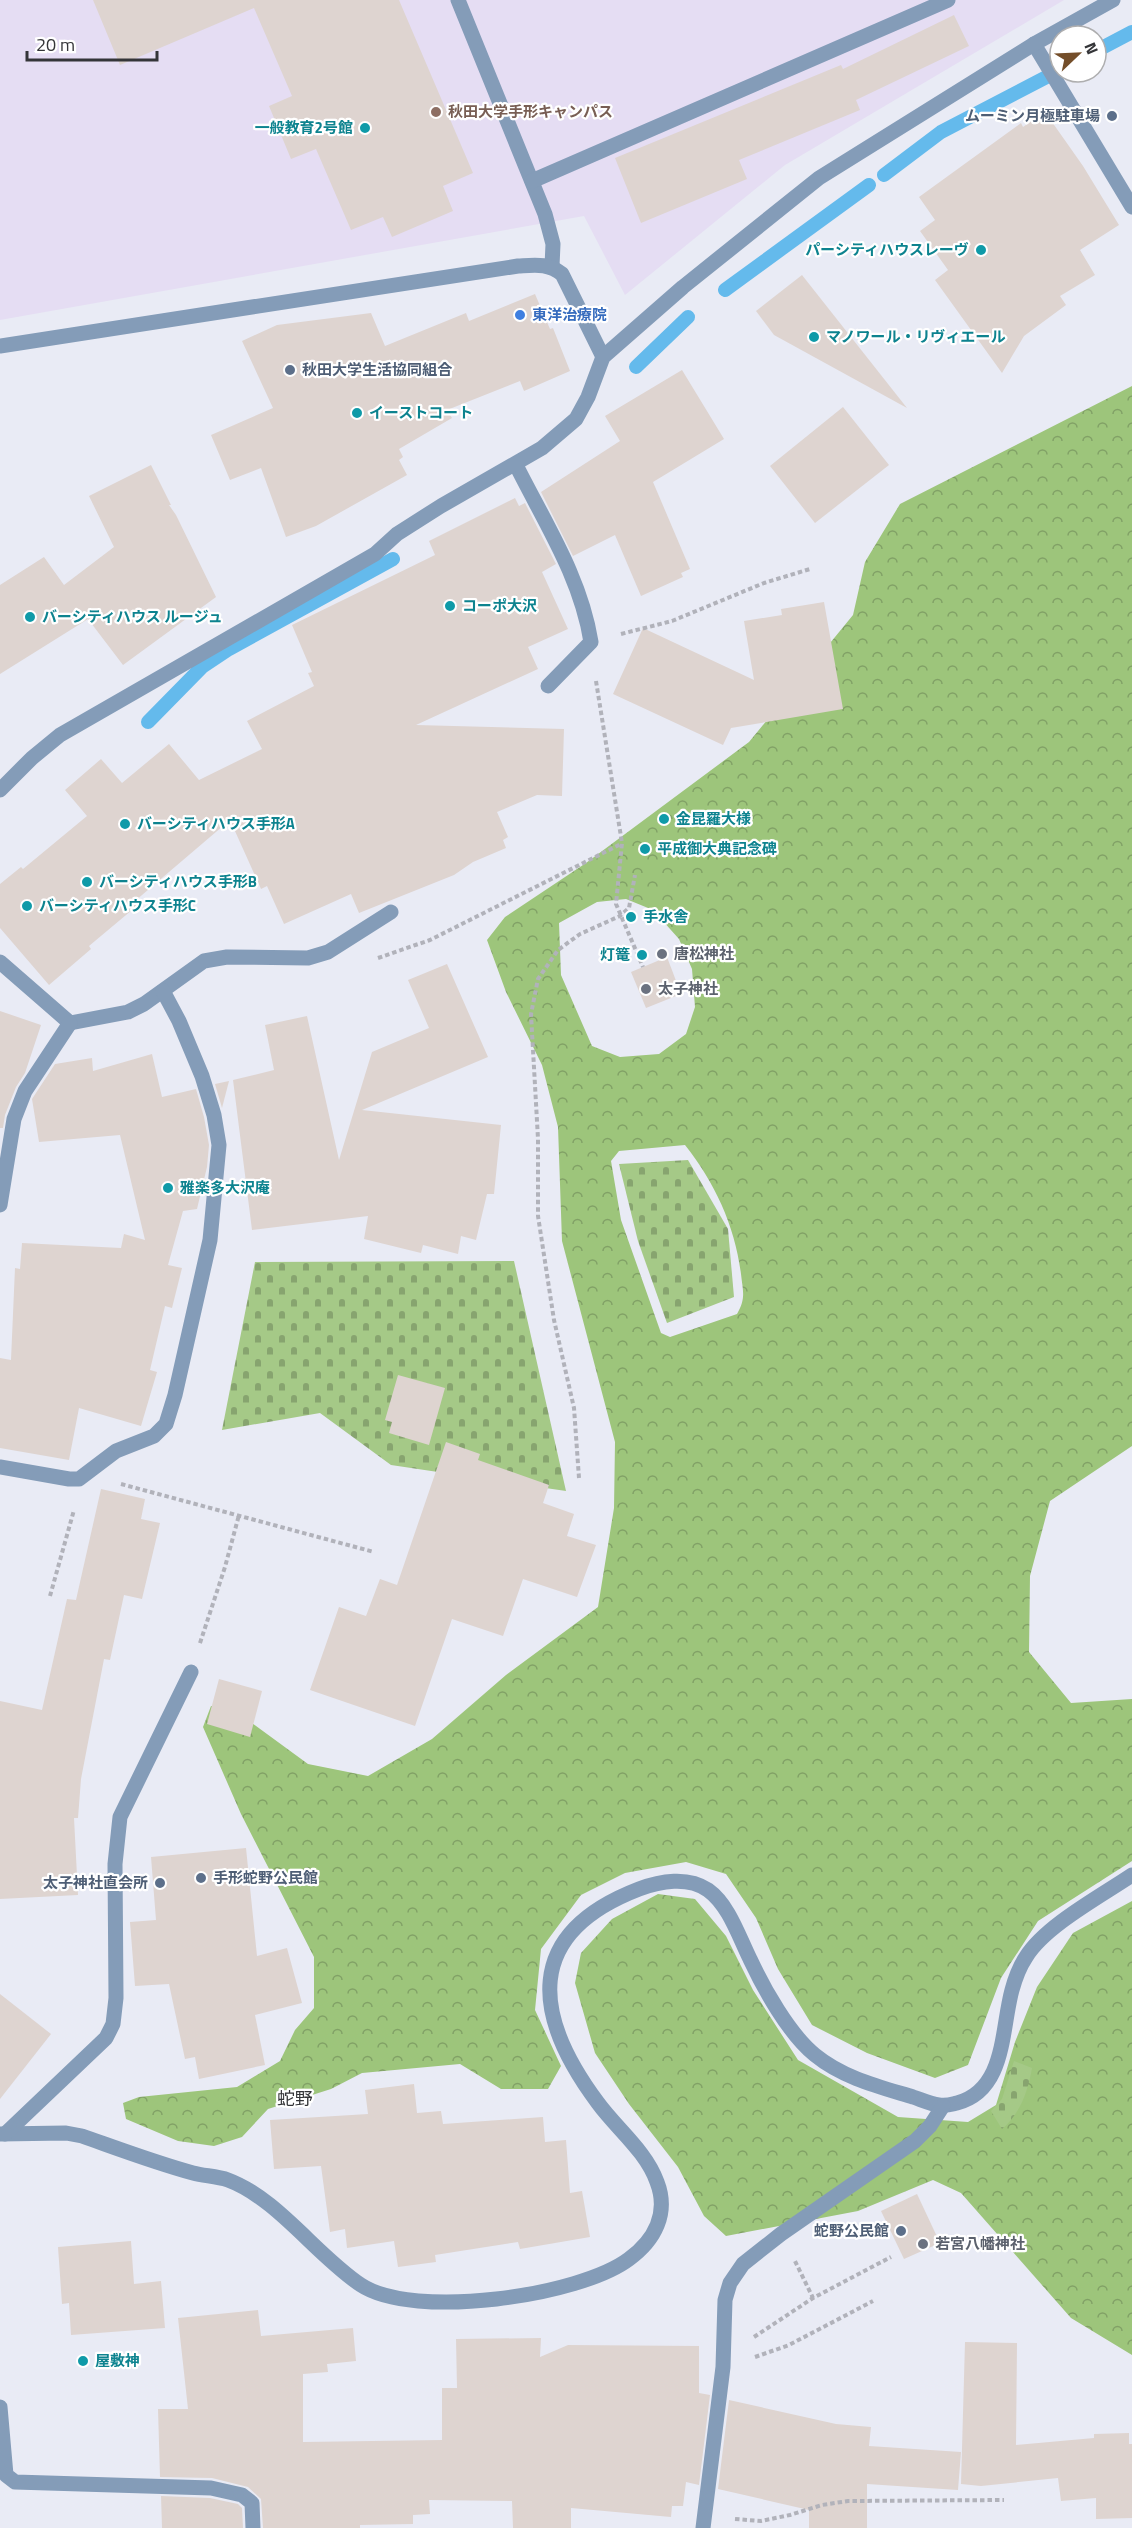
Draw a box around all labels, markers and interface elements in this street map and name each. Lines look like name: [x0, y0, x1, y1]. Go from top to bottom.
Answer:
scale bar: [27, 24, 158, 62]
north arrow: [1048, 24, 1108, 84]
text: 20 m: [36, 31, 75, 58]
text: N: [1079, 38, 1105, 58]
place label: 秋田大学手形キャンパス: [448, 100, 613, 123]
place label: ムーミン月極駐車場: [965, 104, 1100, 127]
marker: 秋田大学手形キャンパス: [429, 105, 443, 119]
marker: ムーミン月極駐車場: [1105, 109, 1119, 123]
place label: 一般教育2号館: [255, 116, 353, 139]
marker: 一般教育2号館: [358, 121, 372, 135]
place label: パーシティハウスレーヴ: [805, 238, 969, 261]
marker: パーシティハウスレーヴ: [974, 243, 988, 257]
place label: 東洋治療院: [532, 303, 607, 326]
marker: 東洋治療院: [513, 308, 527, 322]
place label: マノワール・リヴィエール: [826, 325, 1006, 348]
marker: マノワール・リヴィエール: [807, 330, 821, 344]
place label: 秋田大学生活協同組合: [302, 358, 453, 381]
marker: 秋田大学生活協同組合: [283, 363, 297, 377]
place label: イーストコート: [369, 401, 473, 424]
marker: イーストコート: [350, 406, 364, 420]
place label: コーポ大沢: [462, 594, 537, 617]
marker: コーポ大沢: [443, 599, 457, 613]
place label: バーシティハウス ルージュ: [42, 605, 223, 628]
marker: バーシティハウス ルージュ: [23, 610, 37, 624]
place label: 金昆羅大様: [676, 807, 751, 830]
place label: バーシティハウス手形A: [137, 812, 295, 835]
marker: 金昆羅大様: [657, 812, 671, 826]
marker: バーシティハウス手形A: [118, 817, 132, 831]
place label: 平成御大典記念碑: [657, 837, 777, 860]
marker: 平成御大典記念碑: [638, 842, 652, 856]
place label: バーシティハウス手形B: [99, 870, 257, 893]
marker: バーシティハウス手形B: [80, 875, 94, 889]
place label: バーシティハウス手形C: [39, 894, 196, 917]
marker: バーシティハウス手形C: [20, 899, 34, 913]
place label: 手水舎: [643, 905, 689, 928]
marker: 手水舎: [624, 910, 638, 924]
place label: 唐松神社: [674, 942, 734, 965]
place label: 灯篭: [600, 943, 630, 966]
marker: 唐松神社: [655, 947, 669, 961]
marker: 灯篭: [635, 948, 649, 962]
place label: 太子神社: [658, 977, 718, 1000]
marker: 太子神社: [639, 982, 653, 996]
place label: 雅楽多大沢庵: [180, 1176, 270, 1199]
marker: 雅楽多大沢庵: [161, 1181, 175, 1195]
place label: 手形蛇野公民館: [213, 1866, 318, 1889]
place label: 太子神社直会所: [43, 1871, 148, 1894]
marker: 手形蛇野公民館: [194, 1871, 208, 1885]
marker: 太子神社直会所: [153, 1876, 167, 1890]
district label: 蛇野: [277, 2085, 313, 2112]
place label: 蛇野公民館: [814, 2219, 889, 2242]
marker: 蛇野公民館: [894, 2224, 908, 2238]
place label: 若宮八幡神社: [935, 2232, 1025, 2255]
marker: 若宮八幡神社: [916, 2237, 930, 2251]
place label: 屋敷神: [95, 2349, 140, 2372]
marker: 屋敷神: [76, 2354, 90, 2368]

